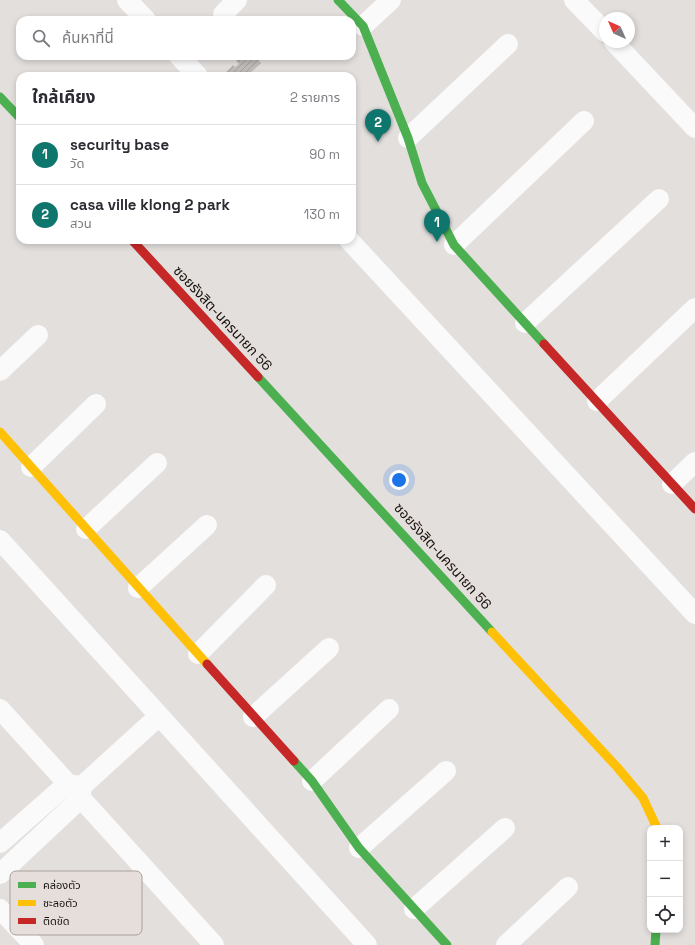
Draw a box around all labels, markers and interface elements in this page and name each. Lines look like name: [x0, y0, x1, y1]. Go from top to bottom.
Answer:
north arrow: [599, 12, 635, 48]
search box: [16, 16, 356, 60]
icon: search: [30, 27, 52, 49]
text: ค้นหาที่นี่: [62, 28, 114, 47]
text: ใกล้เคียง: [32, 86, 95, 108]
text: 2 รายการ: [290, 89, 340, 106]
pin: 2: [365, 109, 391, 142]
text: security base: [70, 135, 169, 154]
text: 1: [42, 146, 48, 163]
text: 90 m: [309, 146, 340, 163]
text: วัด: [70, 155, 84, 172]
text: casa ville klong 2 park: [70, 195, 230, 214]
text: 2: [41, 206, 49, 223]
text: 130 m: [304, 206, 340, 223]
pin: 1: [424, 209, 450, 242]
text: สวน: [70, 215, 92, 232]
street label: ซอยรังสิต-นครนายก 56: [170, 262, 276, 374]
your location: [389, 470, 409, 490]
street label: ซอยรังสิต-นครนายก 56: [390, 499, 496, 613]
map controls: [647, 825, 683, 933]
button: +: [647, 825, 683, 861]
button: −: [647, 861, 683, 897]
legend: [10, 871, 142, 935]
text: คล่องตัว: [43, 878, 81, 892]
text: ชะลอตัว: [43, 896, 78, 910]
button: locate: [647, 897, 683, 933]
text: ติดขัด: [43, 914, 70, 928]

